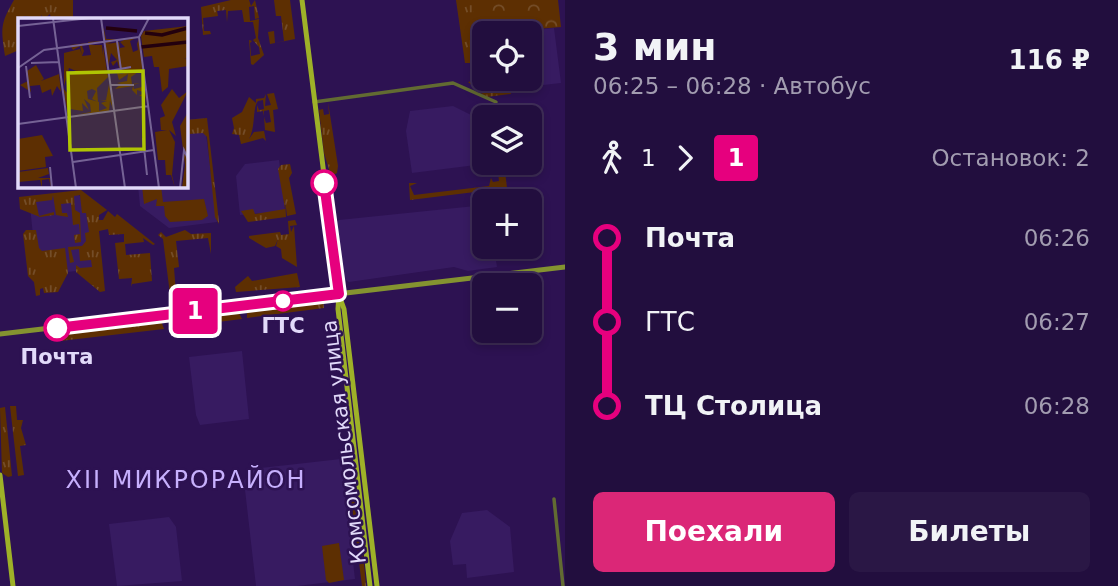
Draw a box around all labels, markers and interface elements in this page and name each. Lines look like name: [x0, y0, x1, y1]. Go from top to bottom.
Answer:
inset map: [18, 18, 187, 187]
map controls: [472, 21, 542, 343]
button: locate: [472, 21, 542, 91]
text: 3 мин: [593, 25, 717, 69]
text: 116 ₽: [1009, 45, 1090, 75]
text: 06:25 – 06:28 · Автобус: [593, 73, 871, 99]
button: layers: [472, 105, 542, 175]
icon: walk: [593, 139, 631, 177]
icon: forward: [666, 139, 704, 177]
text: 1: [728, 144, 744, 172]
text: 1: [641, 145, 656, 171]
text: Остановок: 2: [931, 145, 1090, 171]
unlabelled marker: [311, 170, 337, 196]
button: +: [472, 189, 542, 259]
text: Почта: [645, 223, 735, 253]
text: 06:26: [1024, 225, 1090, 251]
button: −: [472, 273, 542, 343]
line badge: 1: [172, 288, 218, 334]
marker: ГТС: [273, 291, 293, 311]
text: 1: [187, 297, 203, 325]
text: ГТС: [645, 307, 695, 337]
text: 06:27: [1024, 309, 1090, 335]
place label: ГТС: [261, 314, 305, 338]
marker: Почта: [44, 315, 70, 341]
street label: Комсомольская улица: [317, 319, 371, 565]
place label: Почта: [21, 345, 93, 369]
text: ТЦ Столица: [645, 391, 822, 421]
text: 06:28: [1024, 393, 1090, 419]
district label: XII МИКРОРАЙОН: [65, 465, 307, 494]
button: Поехали: [593, 492, 835, 572]
button: Билеты: [849, 492, 1090, 572]

